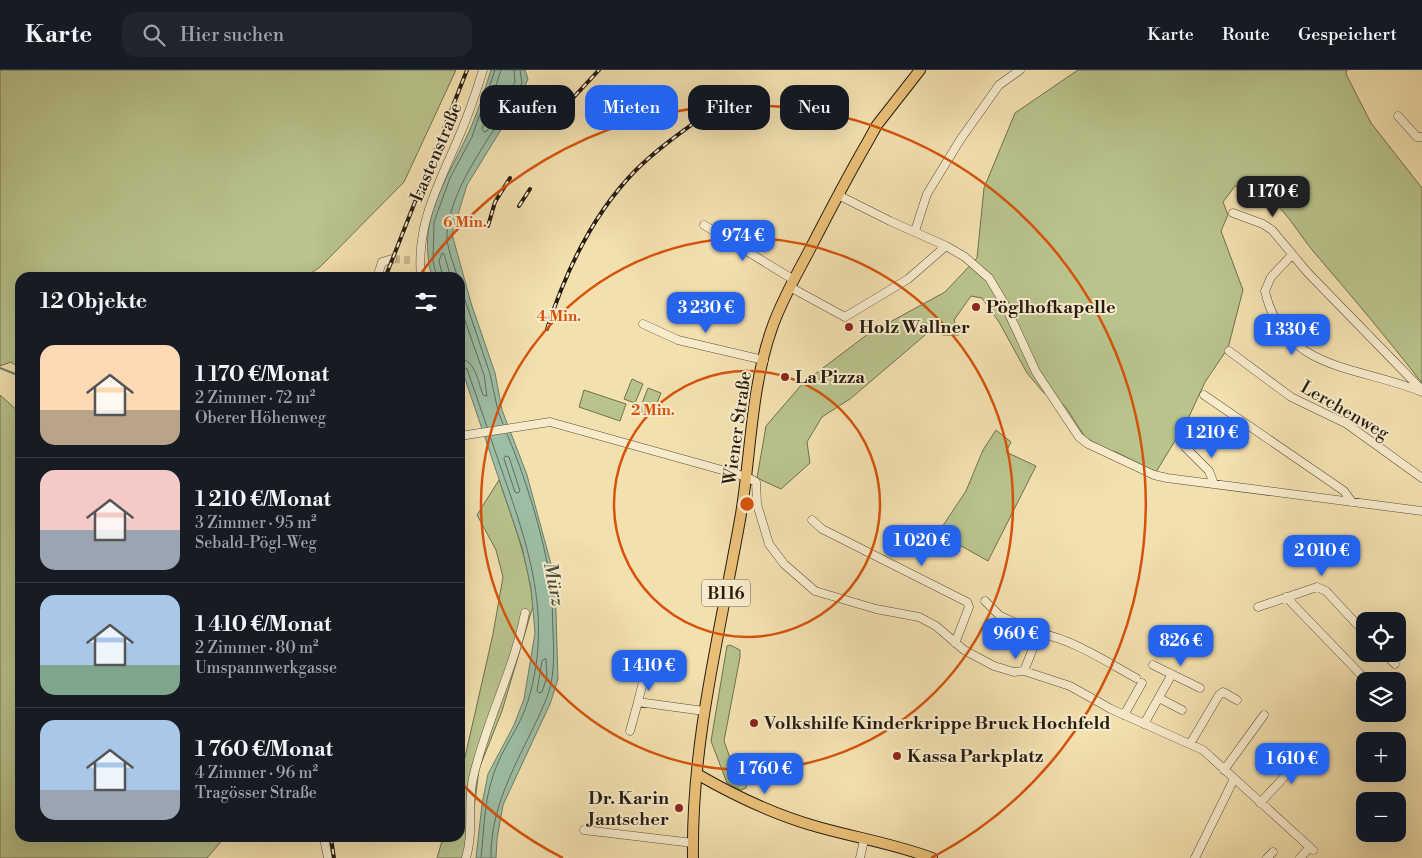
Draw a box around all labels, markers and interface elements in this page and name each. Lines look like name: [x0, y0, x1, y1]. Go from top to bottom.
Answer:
search box: [122, 12, 472, 57]
text: Karte: [25, 20, 92, 50]
icon: search: [140, 21, 168, 49]
text: Hier suchen: [180, 23, 284, 47]
text: Karte: [1147, 23, 1194, 46]
text: Route: [1222, 23, 1270, 46]
text: Gespeichert: [1298, 23, 1397, 46]
chip: Kaufen: [480, 85, 575, 130]
chip: Mieten: [585, 85, 678, 130]
chip: Filter: [688, 85, 770, 130]
chip: Neu: [780, 85, 849, 130]
street label: Lastenstraße: [405, 99, 468, 205]
pin: 1 170 €: [1227, 176, 1319, 218]
text: 1 170 €: [1248, 182, 1298, 202]
text: 6 Min.: [443, 213, 487, 232]
pin: 974 €: [708, 220, 778, 262]
text: 974 €: [722, 226, 764, 246]
icon: filters: [412, 288, 440, 316]
text: 12 Objekte: [40, 289, 147, 315]
pin: 3 230 €: [660, 292, 752, 334]
place label: Pöglhofkapelle: [986, 296, 1116, 319]
text: 3 230 €: [678, 298, 734, 318]
marker: Pöglhofkapelle: [970, 301, 982, 313]
text: 4 Min.: [537, 307, 581, 326]
pin: 1 330 €: [1246, 314, 1338, 356]
place label: Holz Wallner: [859, 316, 970, 339]
text: 1 330 €: [1265, 320, 1319, 340]
marker: Holz Wallner: [843, 321, 855, 333]
text: 1 170 €/Monat: [195, 362, 329, 388]
icon: home: [80, 365, 140, 425]
place label: La Pizza: [795, 366, 865, 389]
street label: Wiener Straße: [718, 370, 757, 487]
marker: La Pizza: [779, 371, 791, 383]
street label: Lerchenweg: [1296, 376, 1394, 445]
text: 2 Zimmer · 72 m²: [195, 388, 315, 408]
text: 2 Min.: [631, 401, 675, 420]
text: Oberer Höhenweg: [195, 408, 326, 428]
pin: 1 210 €: [1166, 416, 1258, 459]
text: 1 210 €: [1186, 423, 1238, 443]
text: 1 210 €/Monat: [195, 487, 331, 513]
icon: home: [80, 490, 140, 550]
centre of rings: [738, 495, 756, 513]
text: 3 Zimmer · 95 m²: [195, 513, 317, 533]
pin: 1 020 €: [876, 524, 968, 567]
text: 1 020 €: [894, 531, 950, 551]
text: Sebald-Pögl-Weg: [195, 533, 317, 553]
pin: 2 010 €: [1276, 534, 1368, 577]
text: 2 010 €: [1294, 541, 1350, 561]
water label: Mürz: [538, 560, 570, 608]
road number: B116: [702, 579, 750, 606]
text: 1 410 €/Monat: [195, 612, 331, 638]
map controls: [1356, 612, 1406, 842]
button: locate: [1356, 612, 1406, 662]
icon: home: [80, 615, 140, 675]
pin: 960 €: [981, 618, 1051, 660]
text: 960 €: [994, 624, 1038, 644]
pin: 826 €: [1146, 624, 1216, 667]
text: 826 €: [1159, 631, 1203, 651]
text: 2 Zimmer · 80 m²: [195, 638, 319, 658]
pin: 1 410 €: [603, 650, 695, 692]
text: 1 410 €: [623, 656, 675, 676]
text: Umspannwerkgasse: [195, 658, 337, 678]
button: layers: [1356, 672, 1406, 722]
place label: Volkshilfe Kinderkrippe Bruck Hochfeld: [763, 712, 1111, 735]
marker: Volkshilfe Kinderkrippe Bruck Hochfeld: [748, 717, 760, 729]
button: +: [1356, 732, 1406, 782]
text: 1 760 €/Monat: [195, 737, 333, 763]
icon: home: [80, 740, 140, 800]
pin: 1 610 €: [1246, 742, 1338, 785]
place label: Kassa Parkplatz: [907, 745, 1044, 768]
text: 1 610 €: [1266, 749, 1318, 769]
marker: Kassa Parkplatz: [891, 750, 903, 762]
pin: 1 760 €: [719, 752, 811, 795]
text: 1 760 €: [738, 759, 792, 779]
text: 4 Zimmer · 96 m²: [195, 763, 318, 783]
text: Tragösser Straße: [195, 783, 317, 803]
place label: Dr. Karin Jantscher: [585, 787, 669, 831]
button: −: [1356, 792, 1406, 842]
marker: Dr. Karin Jantscher: [673, 802, 685, 814]

